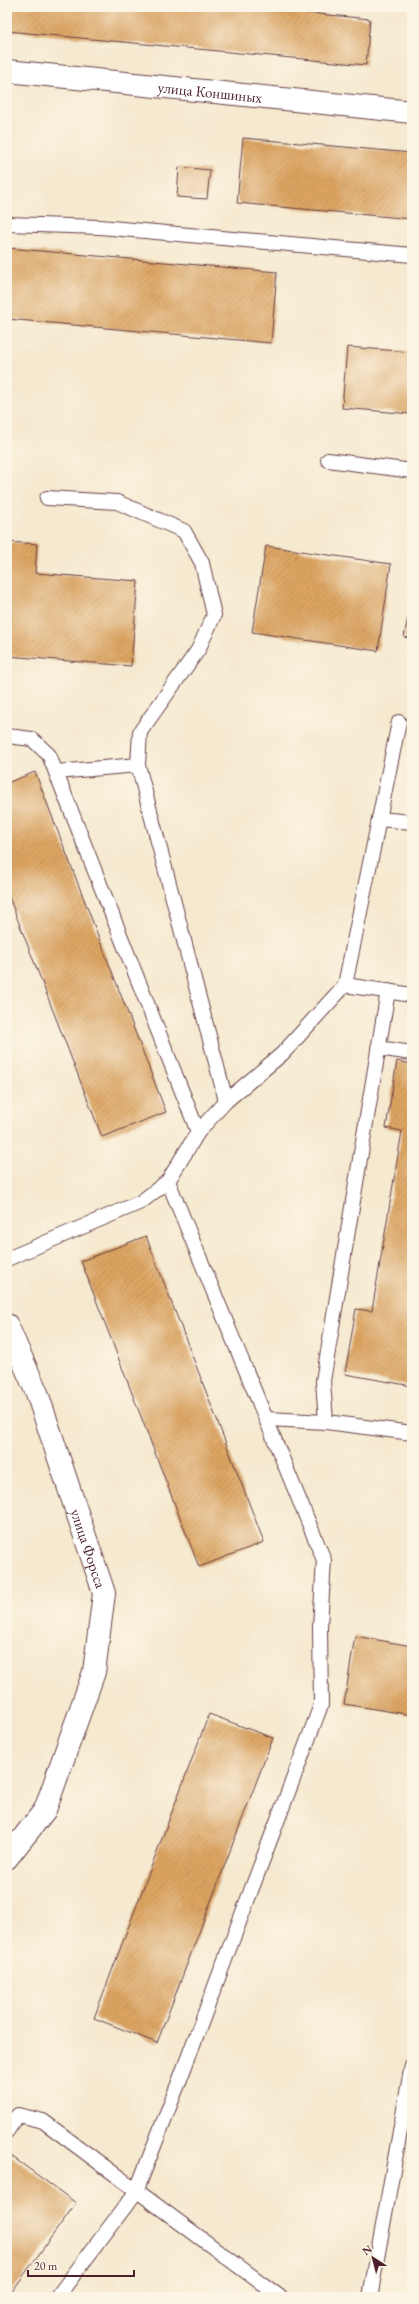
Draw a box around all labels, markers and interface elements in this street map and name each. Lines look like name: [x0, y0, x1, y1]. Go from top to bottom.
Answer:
street label: улица Коншиных: [157, 77, 264, 106]
street label: улица Форсса: [67, 1506, 111, 1590]
north arrow: [353, 2238, 393, 2278]
text: N: [359, 2242, 375, 2258]
scale bar: [28, 2252, 134, 2278]
text: 20 m: [34, 2258, 58, 2274]

